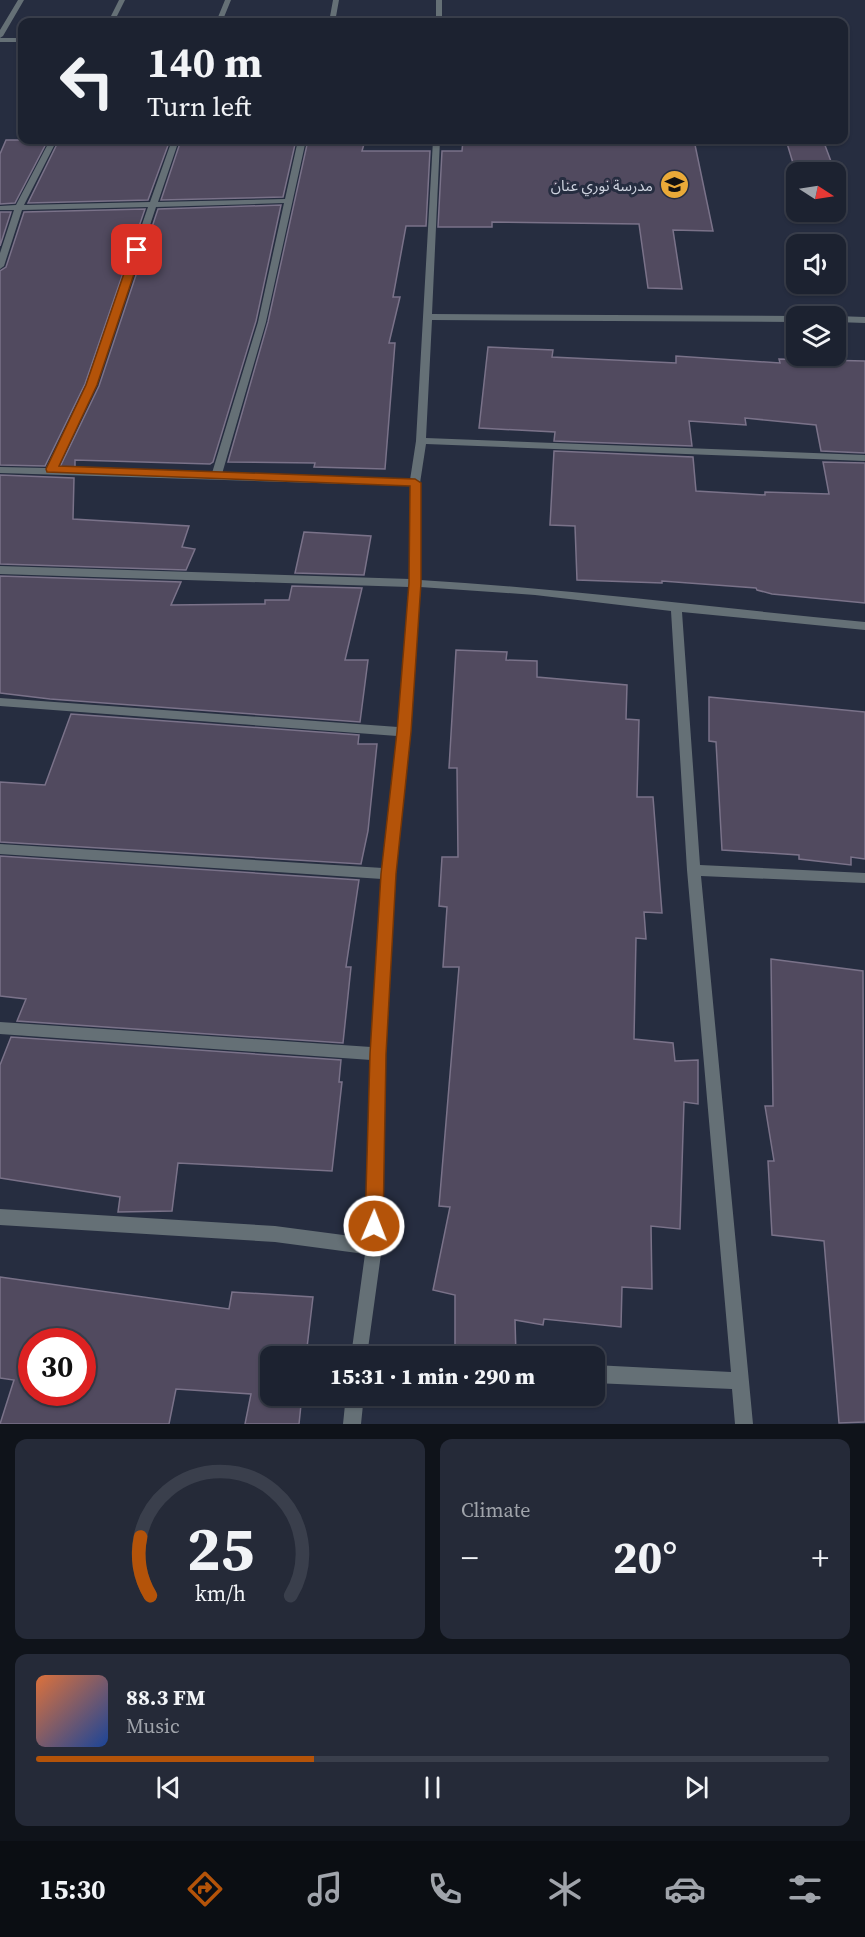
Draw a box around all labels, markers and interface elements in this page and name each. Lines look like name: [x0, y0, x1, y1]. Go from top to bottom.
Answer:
text: 140 m: [147, 33, 262, 91]
icon: left: [48, 42, 126, 120]
text: Turn left: [147, 88, 251, 125]
north arrow: [786, 162, 846, 222]
map controls: [786, 162, 846, 366]
school or university icon: مدرسة نوري عنان: [658, 169, 690, 201]
place label: مدرسة نوري عنان: [551, 175, 653, 197]
pin: [111, 224, 162, 275]
icon: arrive: [120, 233, 153, 266]
button: sound: [786, 234, 846, 294]
button: layers: [786, 306, 846, 366]
position arrow: [342, 1194, 406, 1258]
speed limit sign: 30: [18, 1328, 96, 1406]
text: 15:31 · 1 min · 290 m: [330, 1361, 535, 1391]
text: Climate: [461, 1496, 530, 1524]
text: 25: [186, 1505, 254, 1591]
text: 20°: [613, 1526, 677, 1588]
text: −: [461, 1535, 479, 1580]
text: +: [811, 1535, 829, 1580]
text: km/h: [194, 1579, 246, 1608]
text: 88.3 FM: [126, 1682, 205, 1712]
text: Music: [126, 1712, 180, 1740]
icon: previous: [152, 1771, 185, 1804]
icon: pause: [416, 1771, 449, 1804]
icon: next: [680, 1771, 713, 1804]
icon: directions: [184, 1868, 226, 1910]
icon: music: [304, 1868, 346, 1910]
icon: phone: [424, 1868, 466, 1910]
icon: climate: [544, 1868, 586, 1910]
icon: car: [664, 1868, 706, 1910]
icon: filters: [784, 1868, 826, 1910]
text: 15:30: [39, 1871, 106, 1908]

